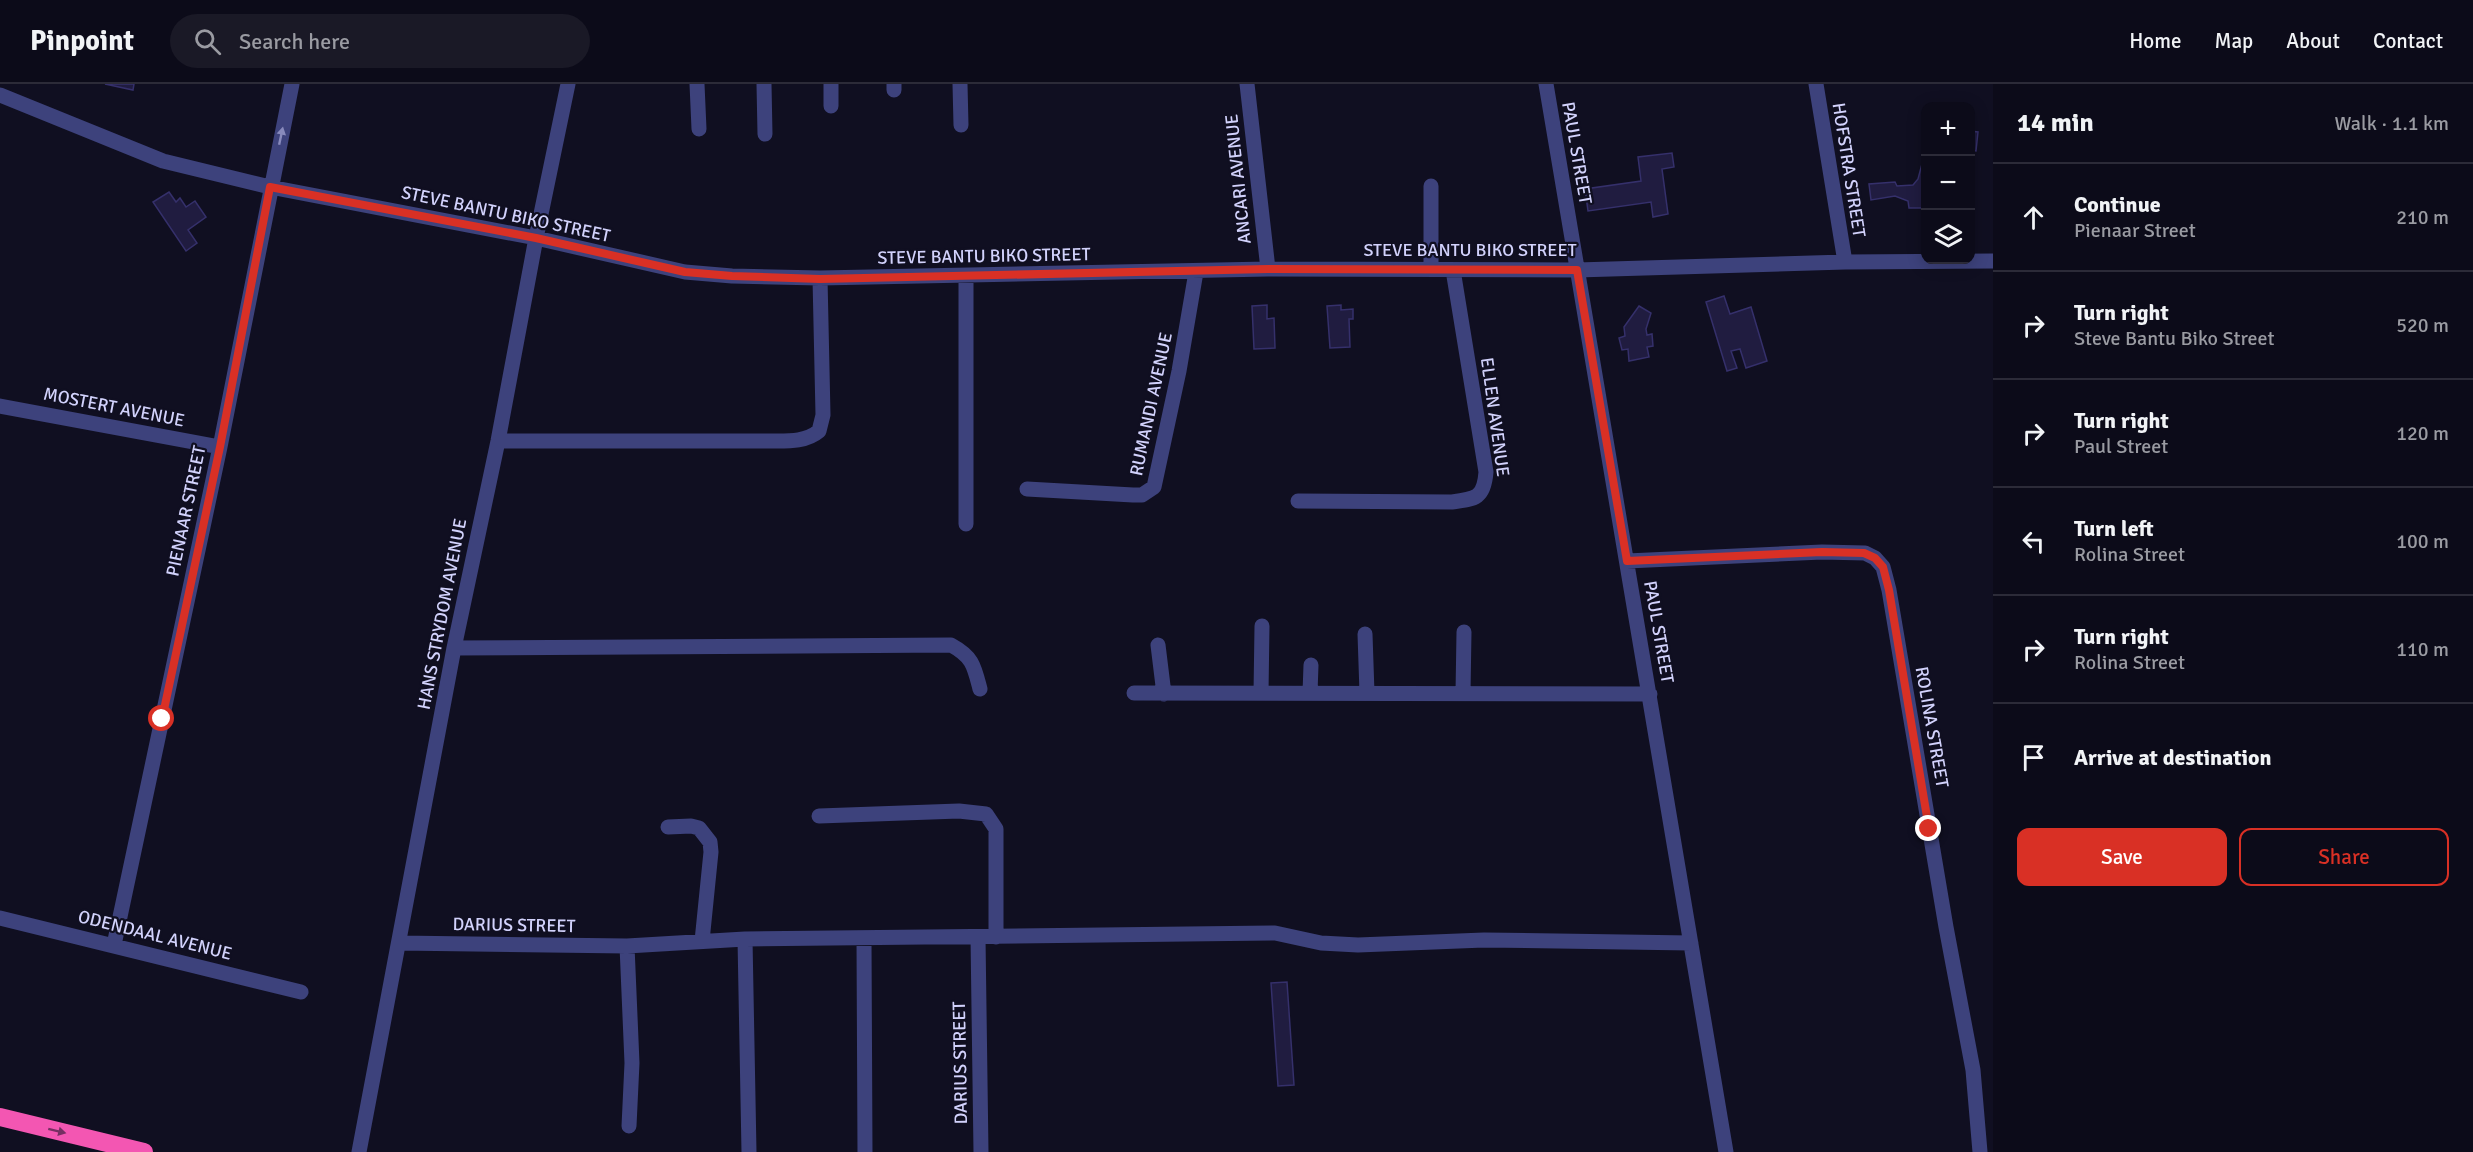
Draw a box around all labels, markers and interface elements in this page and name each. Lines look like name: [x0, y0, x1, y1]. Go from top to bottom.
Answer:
search box: [170, 14, 590, 68]
text: Pinpoint: [30, 24, 134, 58]
icon: search: [191, 25, 224, 58]
text: Search here: [239, 28, 350, 55]
text: Home: [2129, 28, 2182, 54]
text: Map: [2215, 28, 2253, 54]
text: About: [2286, 28, 2340, 54]
text: Contact: [2373, 28, 2443, 54]
street label: PAUL STREET: [1557, 100, 1597, 206]
street label: HOFSTRA STREET: [1828, 101, 1871, 239]
map controls: [1921, 102, 1975, 264]
button: +: [1921, 102, 1975, 156]
text: 14 min: [2017, 107, 2094, 139]
text: Walk · 1.1 km: [2335, 111, 2449, 136]
street label: ANCARI AVENUE: [1220, 113, 1256, 245]
one-way arrow: [277, 126, 286, 145]
button: −: [1921, 156, 1975, 210]
street label: STEVE BANTU BIKO STREET: [400, 181, 613, 247]
text: Continue: [2074, 191, 2161, 218]
icon: ahead: [2017, 201, 2050, 234]
text: 210 m: [2396, 205, 2449, 230]
button: layers: [1921, 210, 1975, 264]
text: Pienaar Street: [2074, 218, 2196, 243]
street label: STEVE BANTU BIKO STREET: [1364, 239, 1577, 261]
street label: STEVE BANTU BIKO STREET: [877, 243, 1091, 269]
text: Turn right: [2074, 299, 2169, 326]
icon: right: [2017, 309, 2050, 342]
text: 520 m: [2396, 313, 2449, 338]
text: Steve Bantu Biko Street: [2074, 326, 2275, 351]
street label: RUMANDI AVENUE: [1125, 330, 1177, 478]
street label: ELLEN AVENUE: [1476, 356, 1514, 478]
street label: MOSTERT AVENUE: [42, 383, 186, 431]
text: Turn right: [2074, 407, 2169, 434]
icon: right: [2017, 417, 2050, 450]
text: 120 m: [2396, 421, 2449, 446]
text: Paul Street: [2074, 434, 2168, 459]
street label: PIENAAR STREET: [161, 443, 211, 578]
text: Turn left: [2074, 515, 2154, 542]
street label: HANS STRYDOM AVENUE: [413, 517, 471, 711]
icon: left: [2017, 525, 2050, 558]
text: 100 m: [2396, 529, 2449, 554]
text: Rolina Street: [2074, 542, 2185, 567]
street label: PAUL STREET: [1639, 579, 1679, 685]
text: Turn right: [2074, 623, 2169, 650]
icon: right: [2017, 633, 2050, 666]
text: 110 m: [2396, 637, 2449, 662]
text: Rolina Street: [2074, 650, 2185, 675]
street label: ROLINA STREET: [1911, 665, 1953, 789]
route start: [148, 705, 174, 731]
icon: arrive: [2017, 741, 2050, 774]
text: Arrive at destination: [2074, 744, 2271, 771]
route end: [1915, 815, 1941, 841]
button: Save: [2017, 828, 2227, 886]
button: Share: [2239, 828, 2449, 886]
street label: ODENDAAL AVENUE: [76, 905, 234, 965]
street label: DARIUS STREET: [452, 913, 576, 937]
street label: DARIUS STREET: [948, 1001, 972, 1125]
one-way arrow: [48, 1127, 66, 1137]

